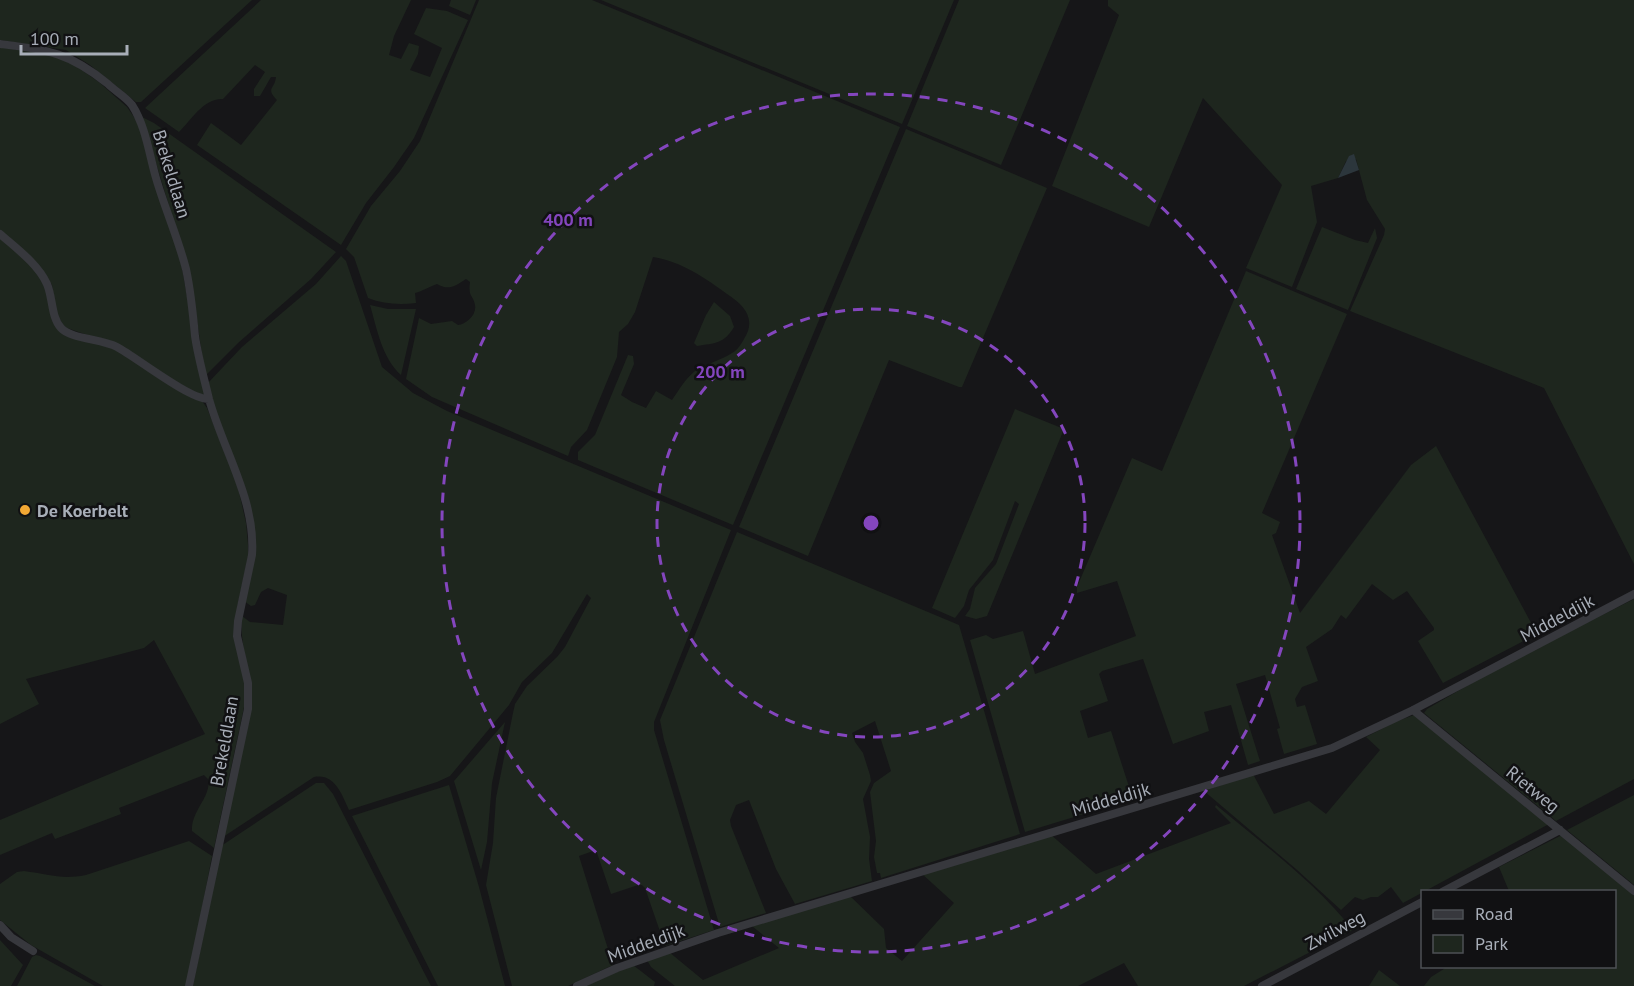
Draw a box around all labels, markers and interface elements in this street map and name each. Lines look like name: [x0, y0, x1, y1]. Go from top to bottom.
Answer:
scale bar: [21, 18, 128, 56]
text: 100 m: [30, 27, 79, 50]
street label: Brekeldlaan: [148, 127, 196, 221]
text: 400 m: [543, 208, 593, 231]
text: 200 m: [695, 360, 745, 383]
place label: De Koerbelt: [37, 499, 129, 522]
marker: De Koerbelt: [18, 503, 32, 517]
centre of rings: [861, 513, 881, 533]
street label: Middeldijk: [1516, 589, 1598, 647]
street label: Brekeldlaan: [205, 694, 243, 788]
street label: Rietweg: [1502, 760, 1564, 818]
street label: Middeldijk: [1069, 777, 1153, 821]
legend: [1421, 890, 1616, 968]
text: Road: [1475, 902, 1513, 925]
street label: Zwilweg: [1301, 905, 1369, 955]
street label: Middeldijk: [604, 918, 688, 968]
text: Park: [1475, 932, 1508, 955]

